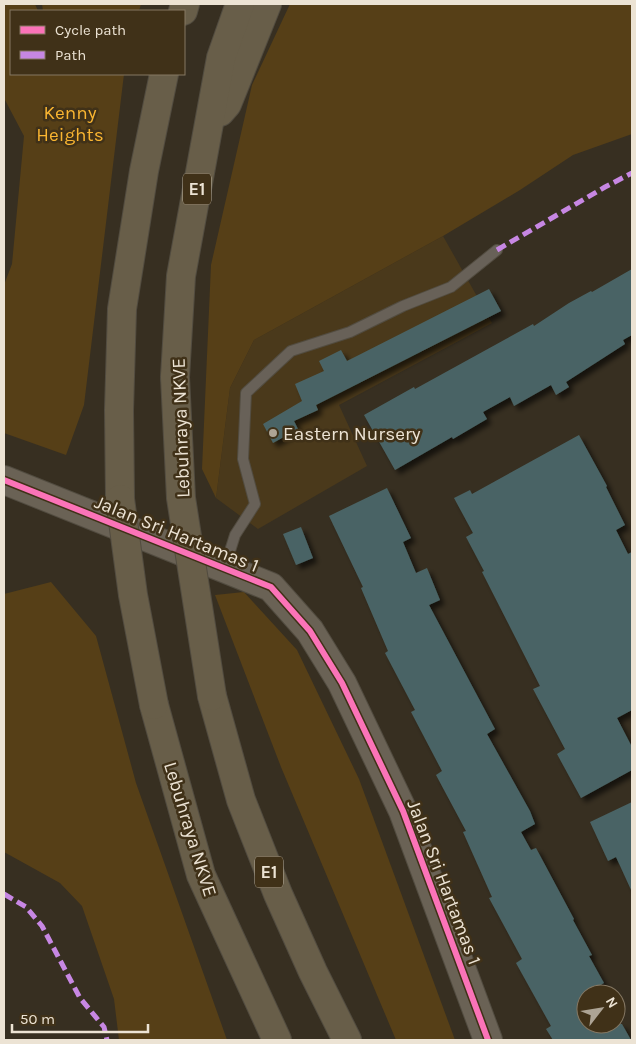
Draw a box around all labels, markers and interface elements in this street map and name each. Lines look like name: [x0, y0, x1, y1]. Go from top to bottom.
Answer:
legend: [10, 10, 185, 75]
text: Cycle path: [55, 21, 126, 39]
text: Path: [55, 46, 86, 64]
park label: Kenny Heights: [36, 102, 104, 146]
road number: E1: [183, 173, 211, 204]
street label: Lebuhraya NKVE: [168, 358, 194, 498]
place label: Eastern Nursery: [283, 423, 421, 445]
marker: Eastern Nursery: [267, 427, 279, 439]
street label: Jalan Sri Hartamas 1: [91, 491, 262, 577]
street label: Lebuhraya NKVE: [159, 759, 221, 899]
street label: Jalan Sri Hartamas 1: [402, 797, 486, 968]
road number: E1: [255, 856, 283, 888]
north arrow: [576, 984, 626, 1034]
text: N: [602, 994, 622, 1011]
scale bar: [12, 1002, 149, 1034]
text: 50 m: [20, 1010, 55, 1028]

